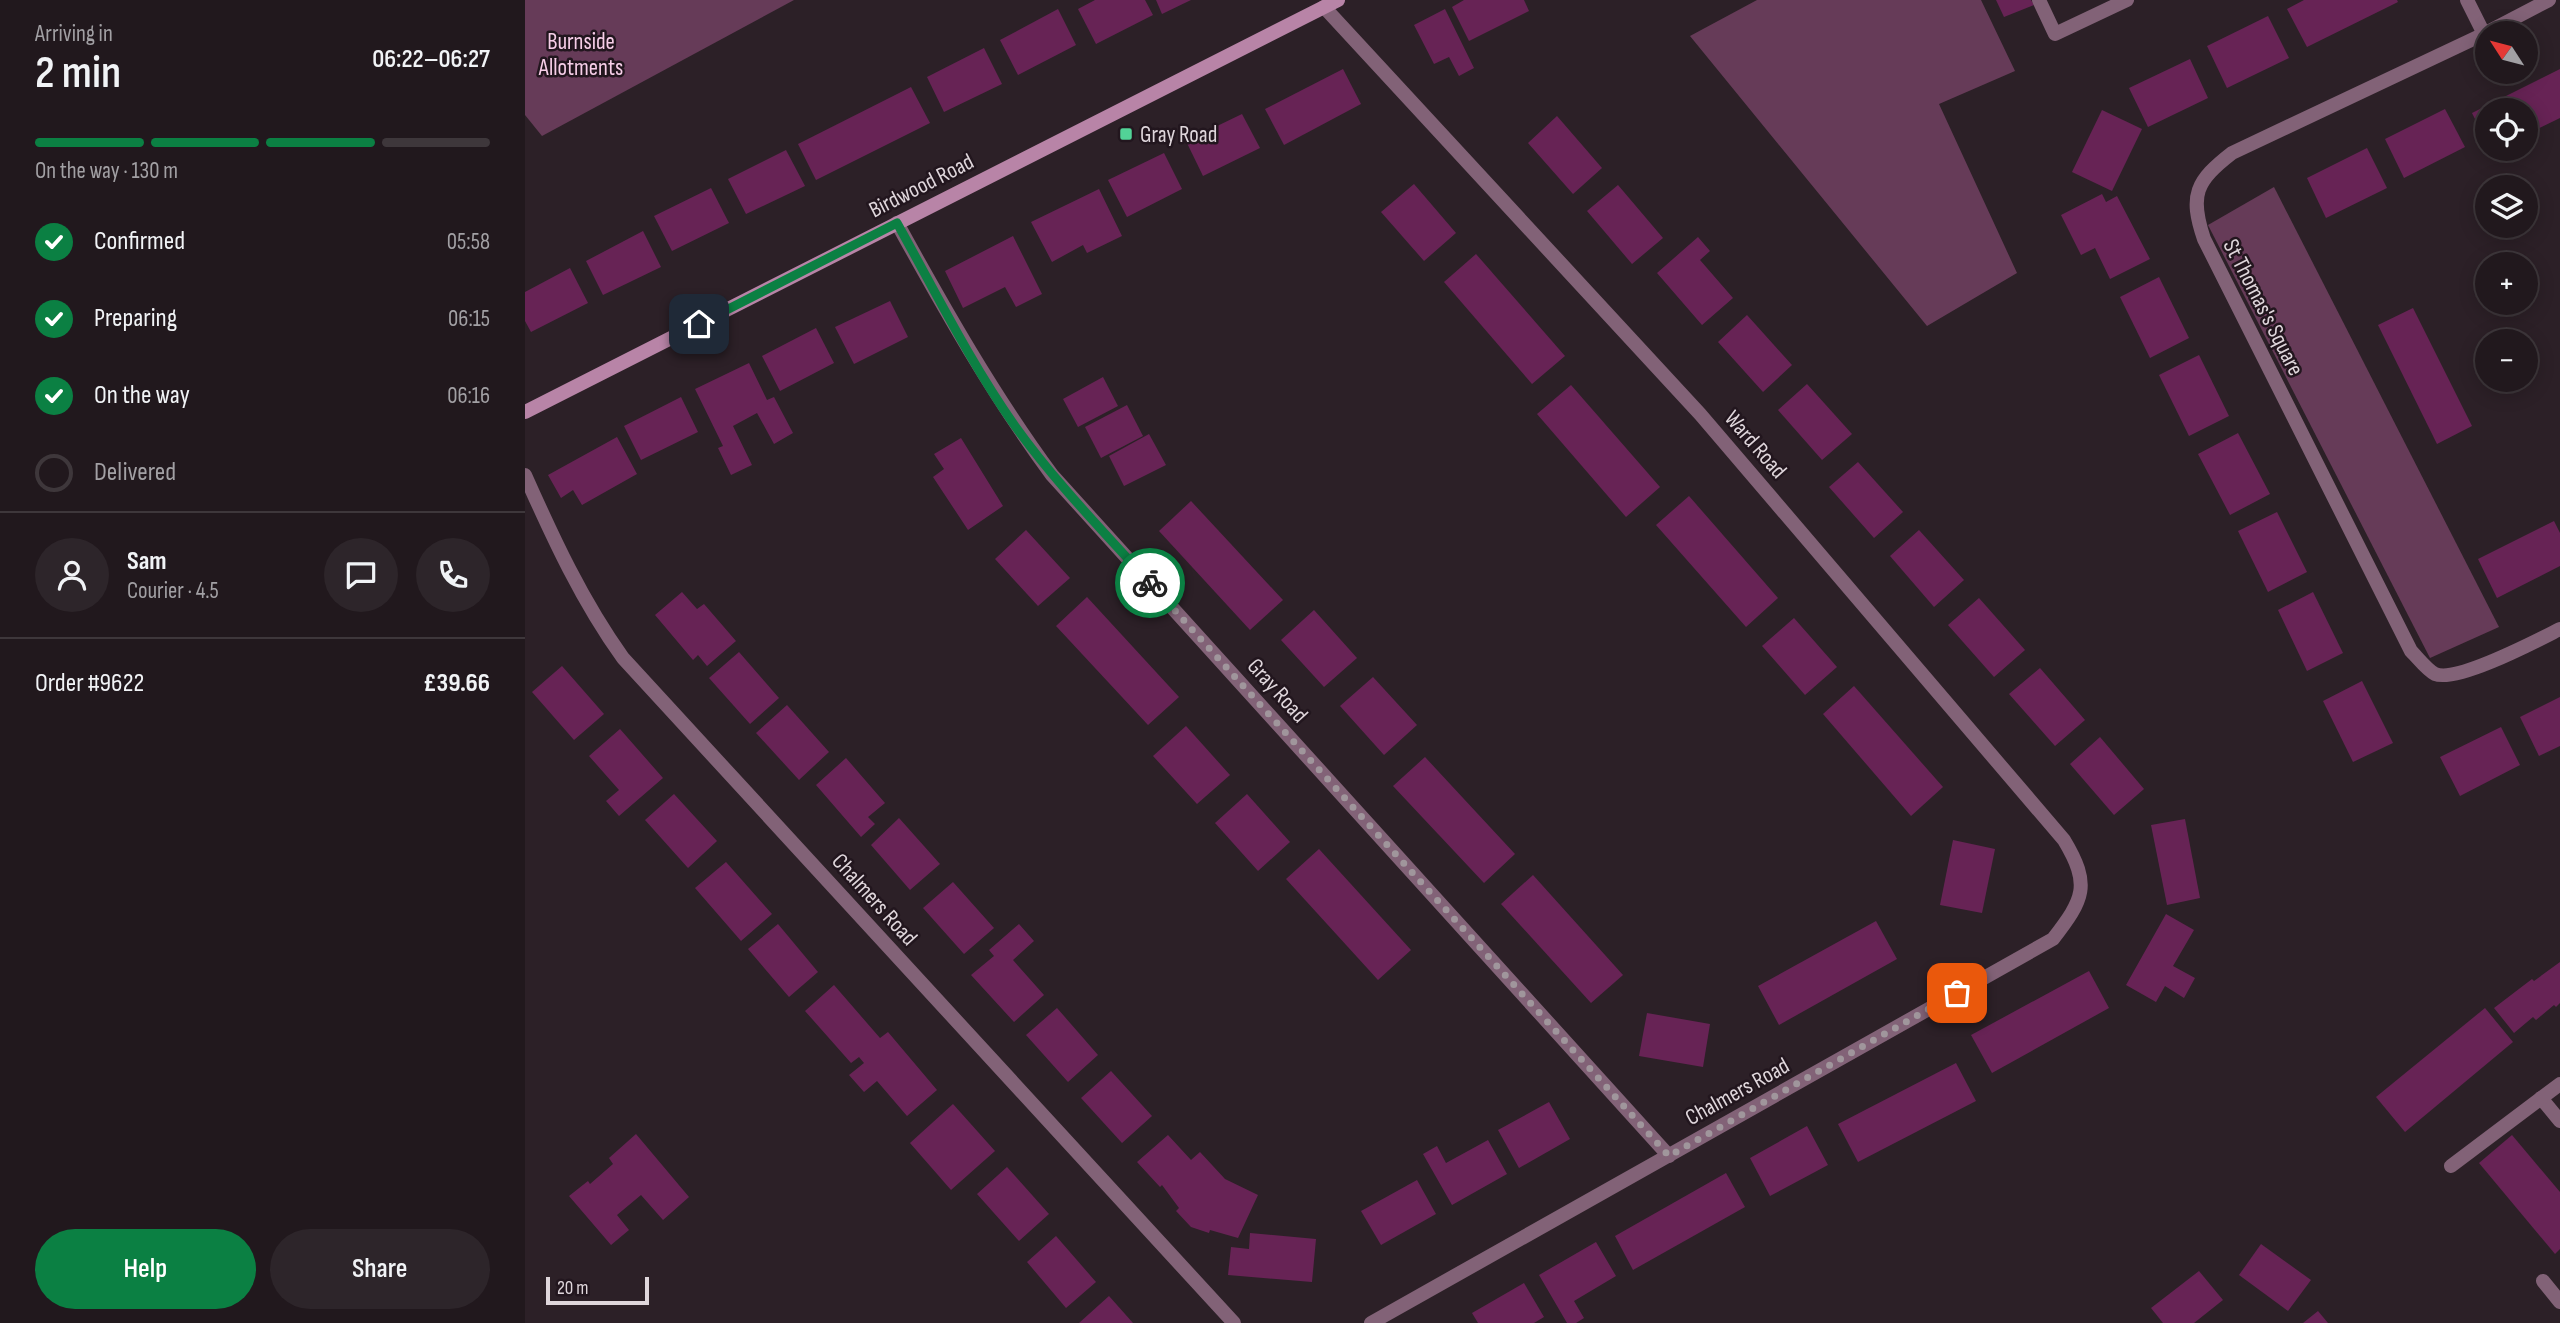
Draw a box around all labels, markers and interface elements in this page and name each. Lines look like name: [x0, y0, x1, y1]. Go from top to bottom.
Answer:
text: Arriving in: [35, 20, 113, 48]
north arrow: [2475, 21, 2537, 84]
map controls: [2475, 21, 2538, 392]
park label: Burnside Allotments: [538, 28, 623, 82]
text: 06:22–06:27: [372, 44, 490, 75]
text: 2 min: [35, 46, 121, 101]
button: locate: [2475, 98, 2538, 161]
place label: Gray Road: [1140, 121, 1217, 149]
marker: Gray Road: [1118, 126, 1134, 142]
street label: Birdwood Road: [864, 148, 979, 224]
text: On the way · 130 m: [35, 157, 178, 185]
button: layers: [2475, 175, 2538, 238]
icon: check: [35, 223, 73, 261]
text: Confirmed: [94, 226, 185, 257]
text: 05:58: [447, 228, 490, 256]
street label: St Thomas's Square: [2217, 234, 2310, 381]
button: +: [2475, 252, 2538, 315]
pin: [669, 294, 729, 354]
icon: check: [35, 300, 73, 338]
text: Preparing: [94, 303, 177, 334]
text: 06:15: [448, 305, 490, 333]
icon: home: [680, 305, 718, 343]
button: −: [2475, 329, 2538, 392]
icon: check: [35, 377, 73, 415]
text: On the way: [94, 380, 190, 411]
text: 06:16: [447, 382, 490, 410]
street label: Ward Road: [1718, 405, 1792, 484]
text: Delivered: [94, 457, 176, 488]
button: person: [35, 538, 109, 612]
button: chat: [324, 538, 398, 612]
button: phone: [416, 538, 490, 612]
text: Sam: [127, 546, 167, 577]
courier: [1115, 548, 1185, 618]
icon: bike: [1131, 564, 1169, 602]
text: Courier · 4.5: [127, 577, 219, 605]
street label: Gray Road: [1241, 653, 1314, 729]
text: Order #9622: [35, 668, 144, 699]
text: £39.66: [423, 668, 490, 699]
street label: Chalmers Road: [825, 848, 923, 952]
pin: [1927, 963, 1987, 1023]
icon: bag: [1938, 974, 1976, 1012]
street label: Chalmers Road: [1681, 1052, 1794, 1132]
button: Help: [35, 1229, 256, 1309]
button: Share: [270, 1229, 490, 1309]
scale bar: [546, 1274, 649, 1306]
text: 20 m: [557, 1277, 589, 1300]

